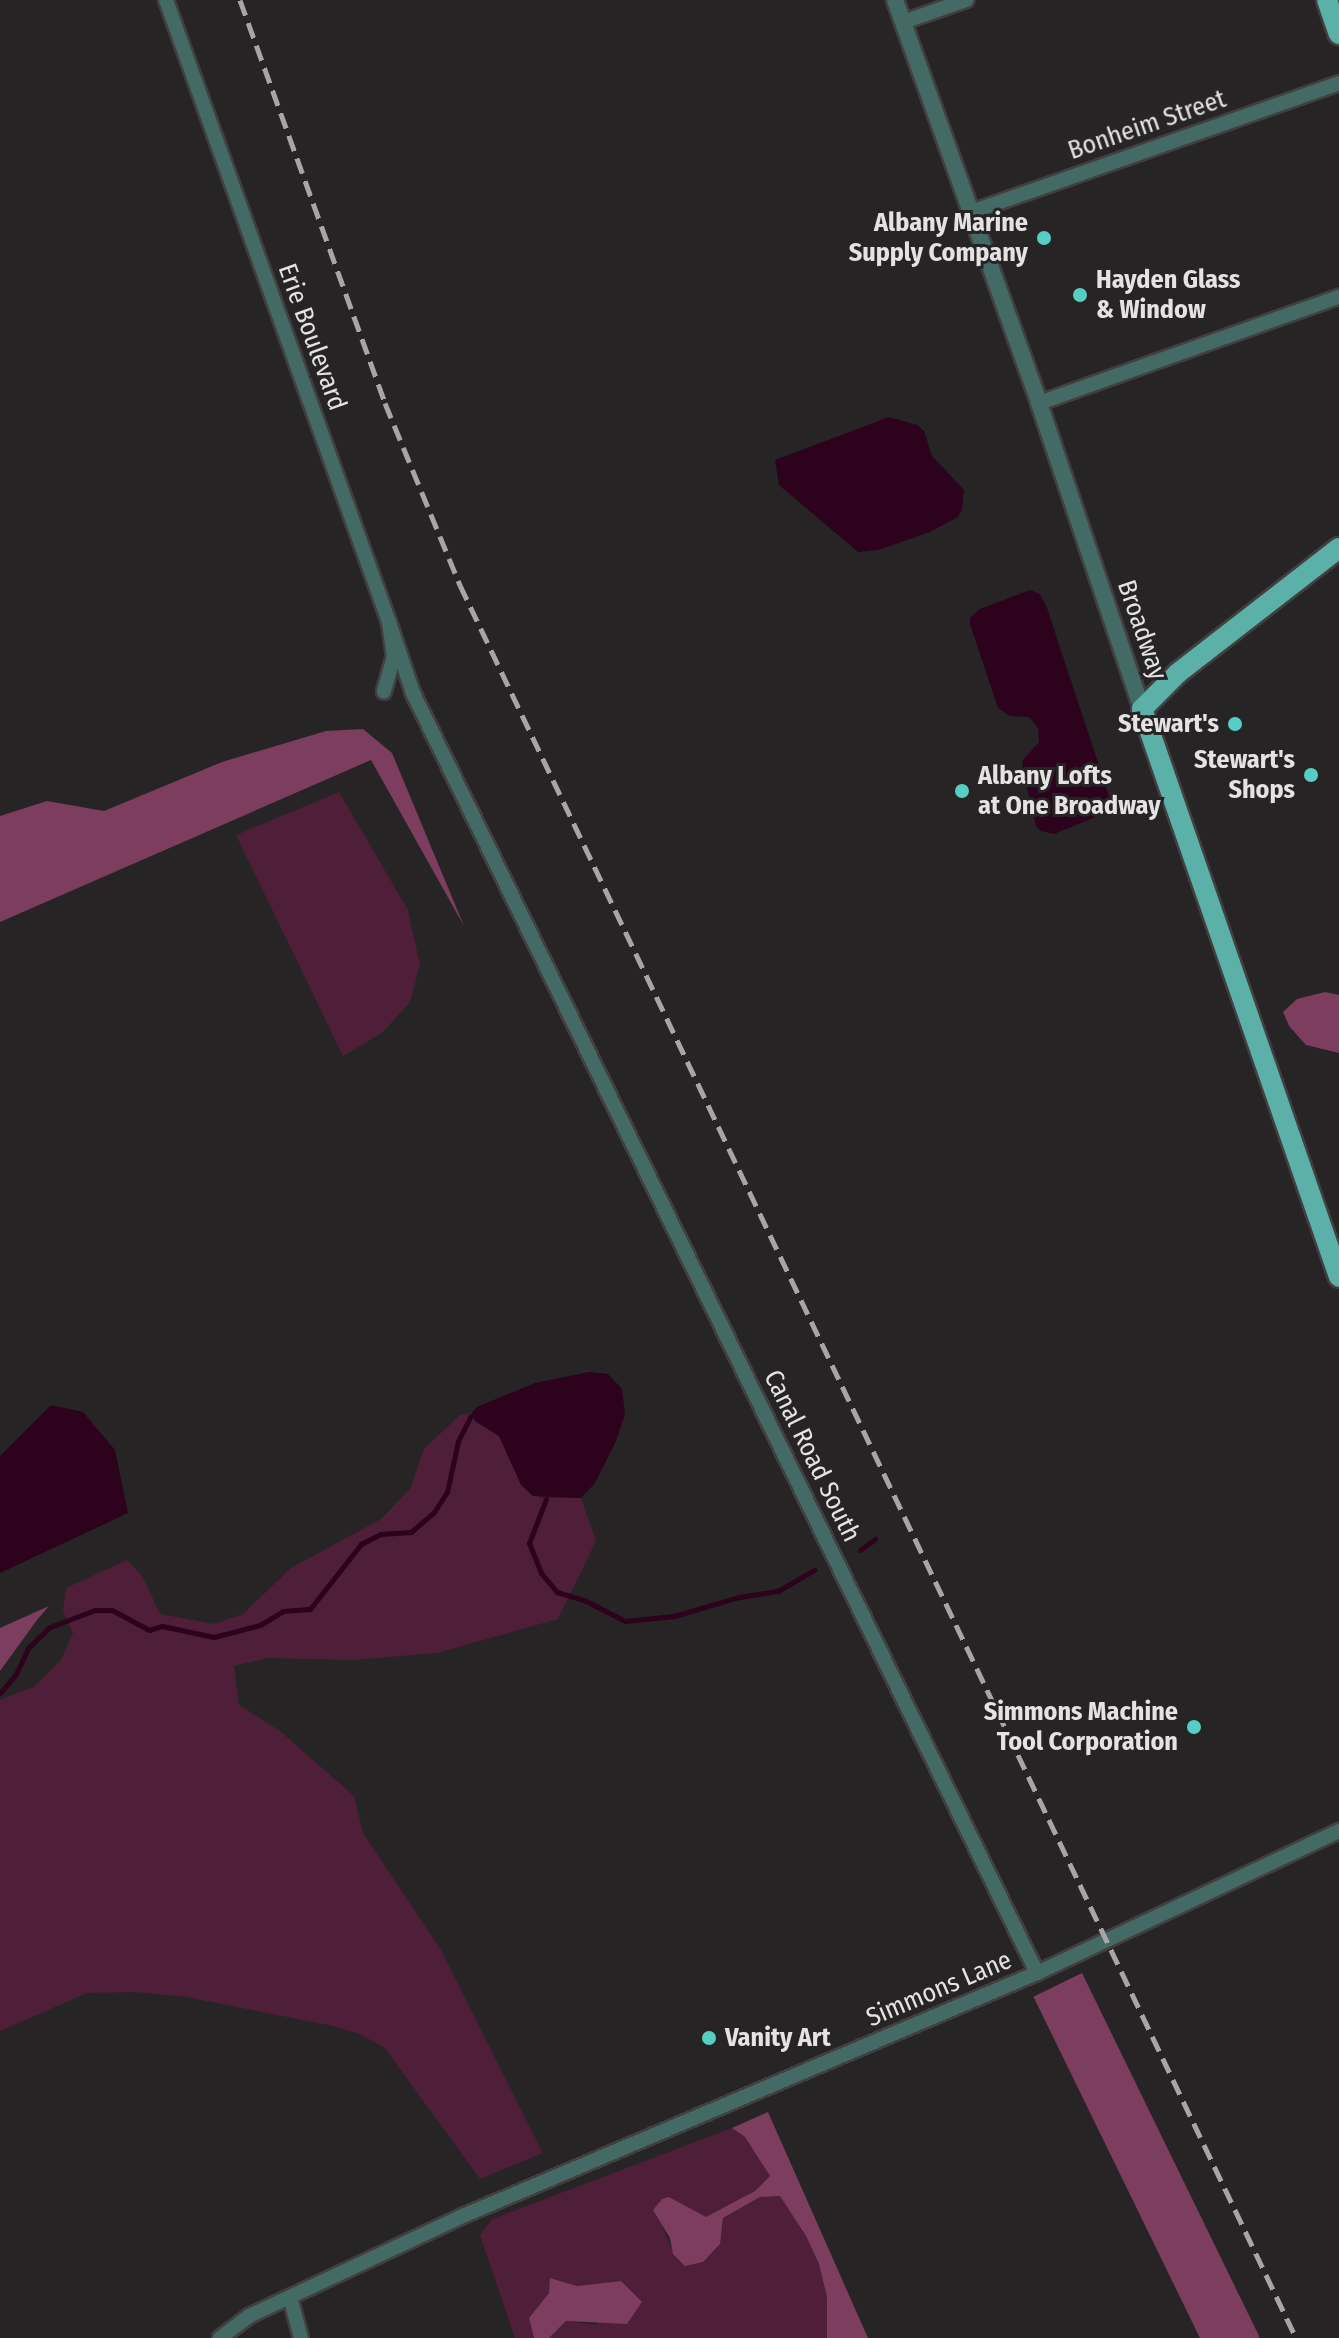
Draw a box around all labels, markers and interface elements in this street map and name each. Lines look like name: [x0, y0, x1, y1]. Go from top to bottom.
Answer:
street label: Bonheim Street: [1064, 83, 1230, 167]
place label: Albany Marine Supply Company: [849, 207, 1028, 268]
marker: Albany Marine Supply Company: [1035, 229, 1053, 247]
street label: Erie Boulevard: [271, 259, 353, 415]
place label: Hayden Glass & Window: [1096, 264, 1240, 326]
marker: Hayden Glass & Window: [1071, 286, 1089, 304]
street label: Broadway: [1110, 576, 1174, 684]
place label: Stewart's: [1118, 708, 1219, 740]
marker: Stewart's: [1226, 715, 1244, 733]
place label: Stewart's Shops: [1194, 744, 1295, 806]
place label: Albany Lofts at One Broadway: [978, 760, 1161, 822]
marker: Stewart's Shops: [1302, 766, 1320, 784]
marker: Albany Lofts at One Broadway: [953, 782, 971, 800]
street label: Canal Road South: [757, 1365, 867, 1547]
place label: Simmons Machine Tool Corporation: [984, 1696, 1178, 1758]
marker: Simmons Machine Tool Corporation: [1185, 1718, 1203, 1736]
street label: Simmons Lane: [862, 1944, 1016, 2034]
place label: Vanity Art: [725, 2022, 831, 2054]
marker: Vanity Art: [700, 2029, 718, 2047]

